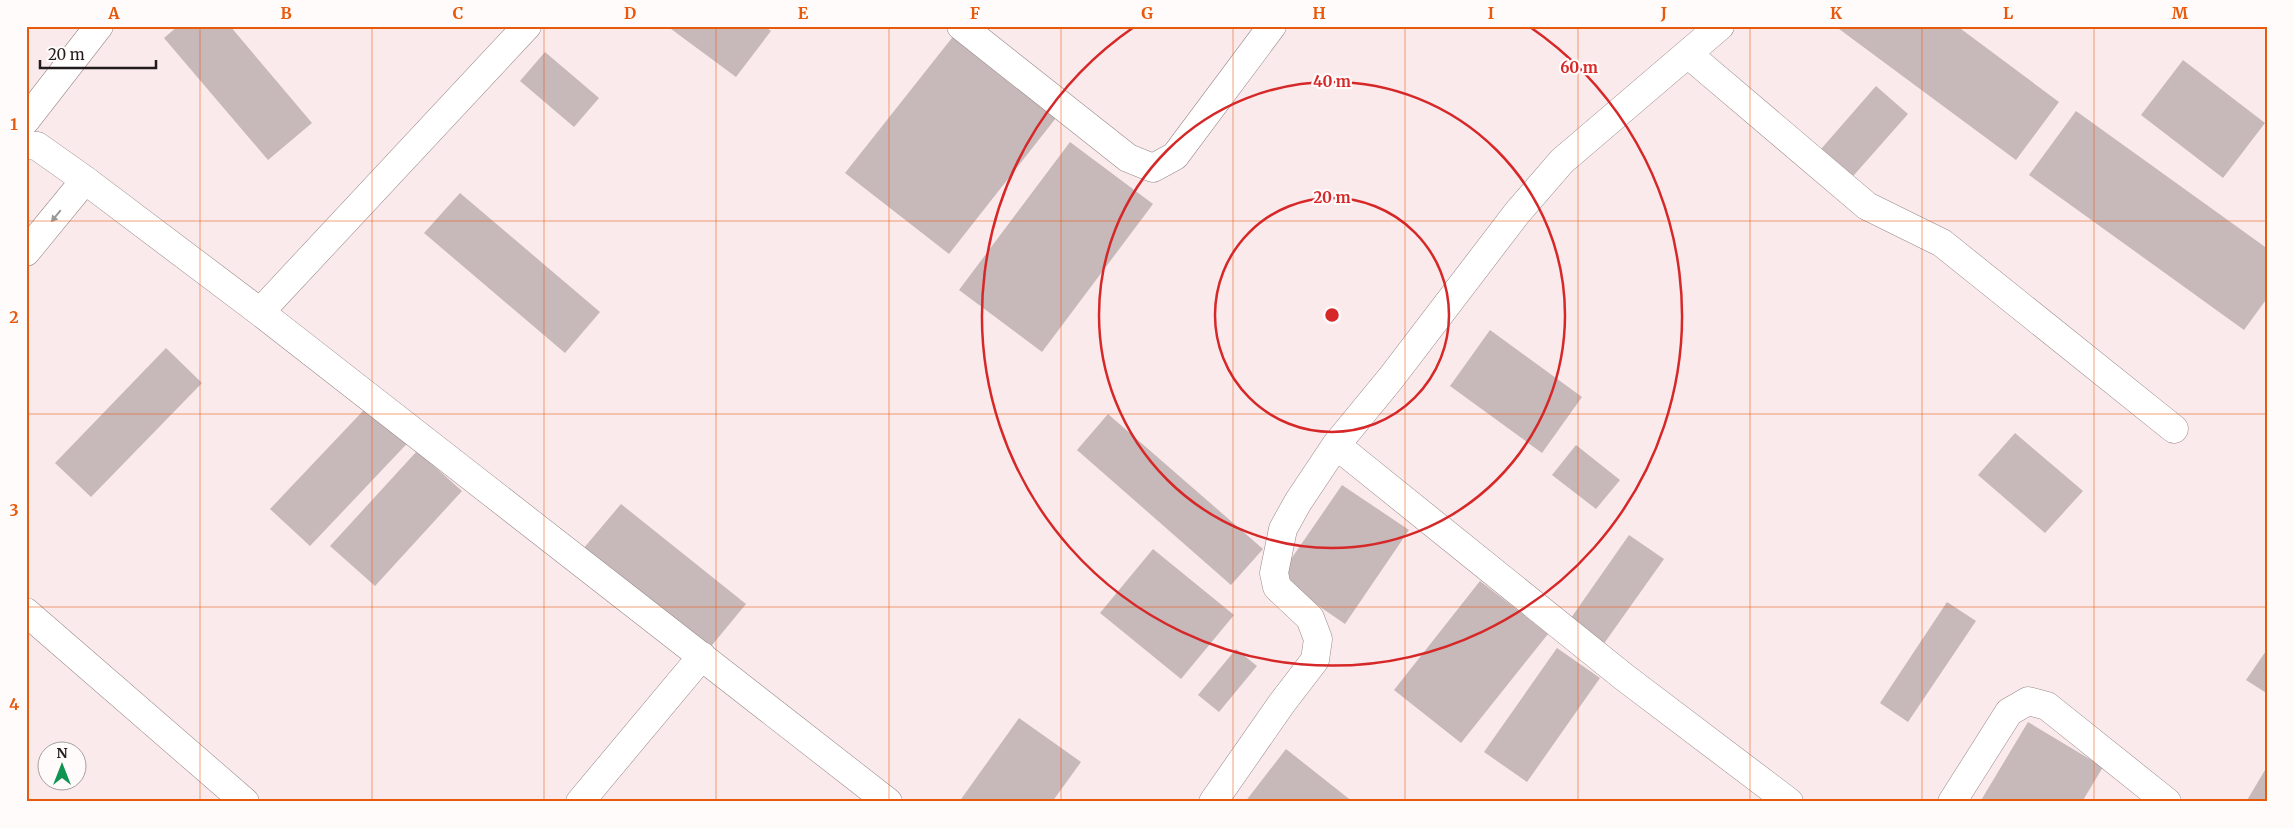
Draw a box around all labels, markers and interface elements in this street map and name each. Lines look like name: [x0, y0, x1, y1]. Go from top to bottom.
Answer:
text: A: [107, 3, 120, 23]
text: B: [280, 3, 292, 23]
text: C: [453, 3, 463, 23]
text: D: [624, 3, 636, 23]
text: E: [798, 3, 809, 23]
text: F: [970, 3, 980, 23]
text: G: [1141, 3, 1153, 23]
text: H: [1312, 3, 1326, 23]
text: I: [1488, 3, 1494, 23]
text: J: [1660, 3, 1667, 23]
text: K: [1830, 3, 1842, 23]
text: L: [2003, 3, 2013, 23]
text: M: [2172, 3, 2189, 23]
scale bar: [40, 38, 156, 70]
text: 20 m: [48, 45, 85, 64]
text: 60 m: [1560, 58, 1598, 77]
text: 40 m: [1313, 72, 1351, 91]
text: 1: [10, 114, 18, 134]
text: 20 m: [1313, 188, 1351, 207]
one-way arrow: [50, 210, 61, 223]
centre of rings: [1323, 306, 1341, 324]
text: 2: [9, 307, 19, 327]
text: 3: [9, 500, 19, 520]
text: 4: [9, 694, 19, 714]
north arrow: [38, 740, 88, 790]
text: N: [56, 744, 68, 762]

